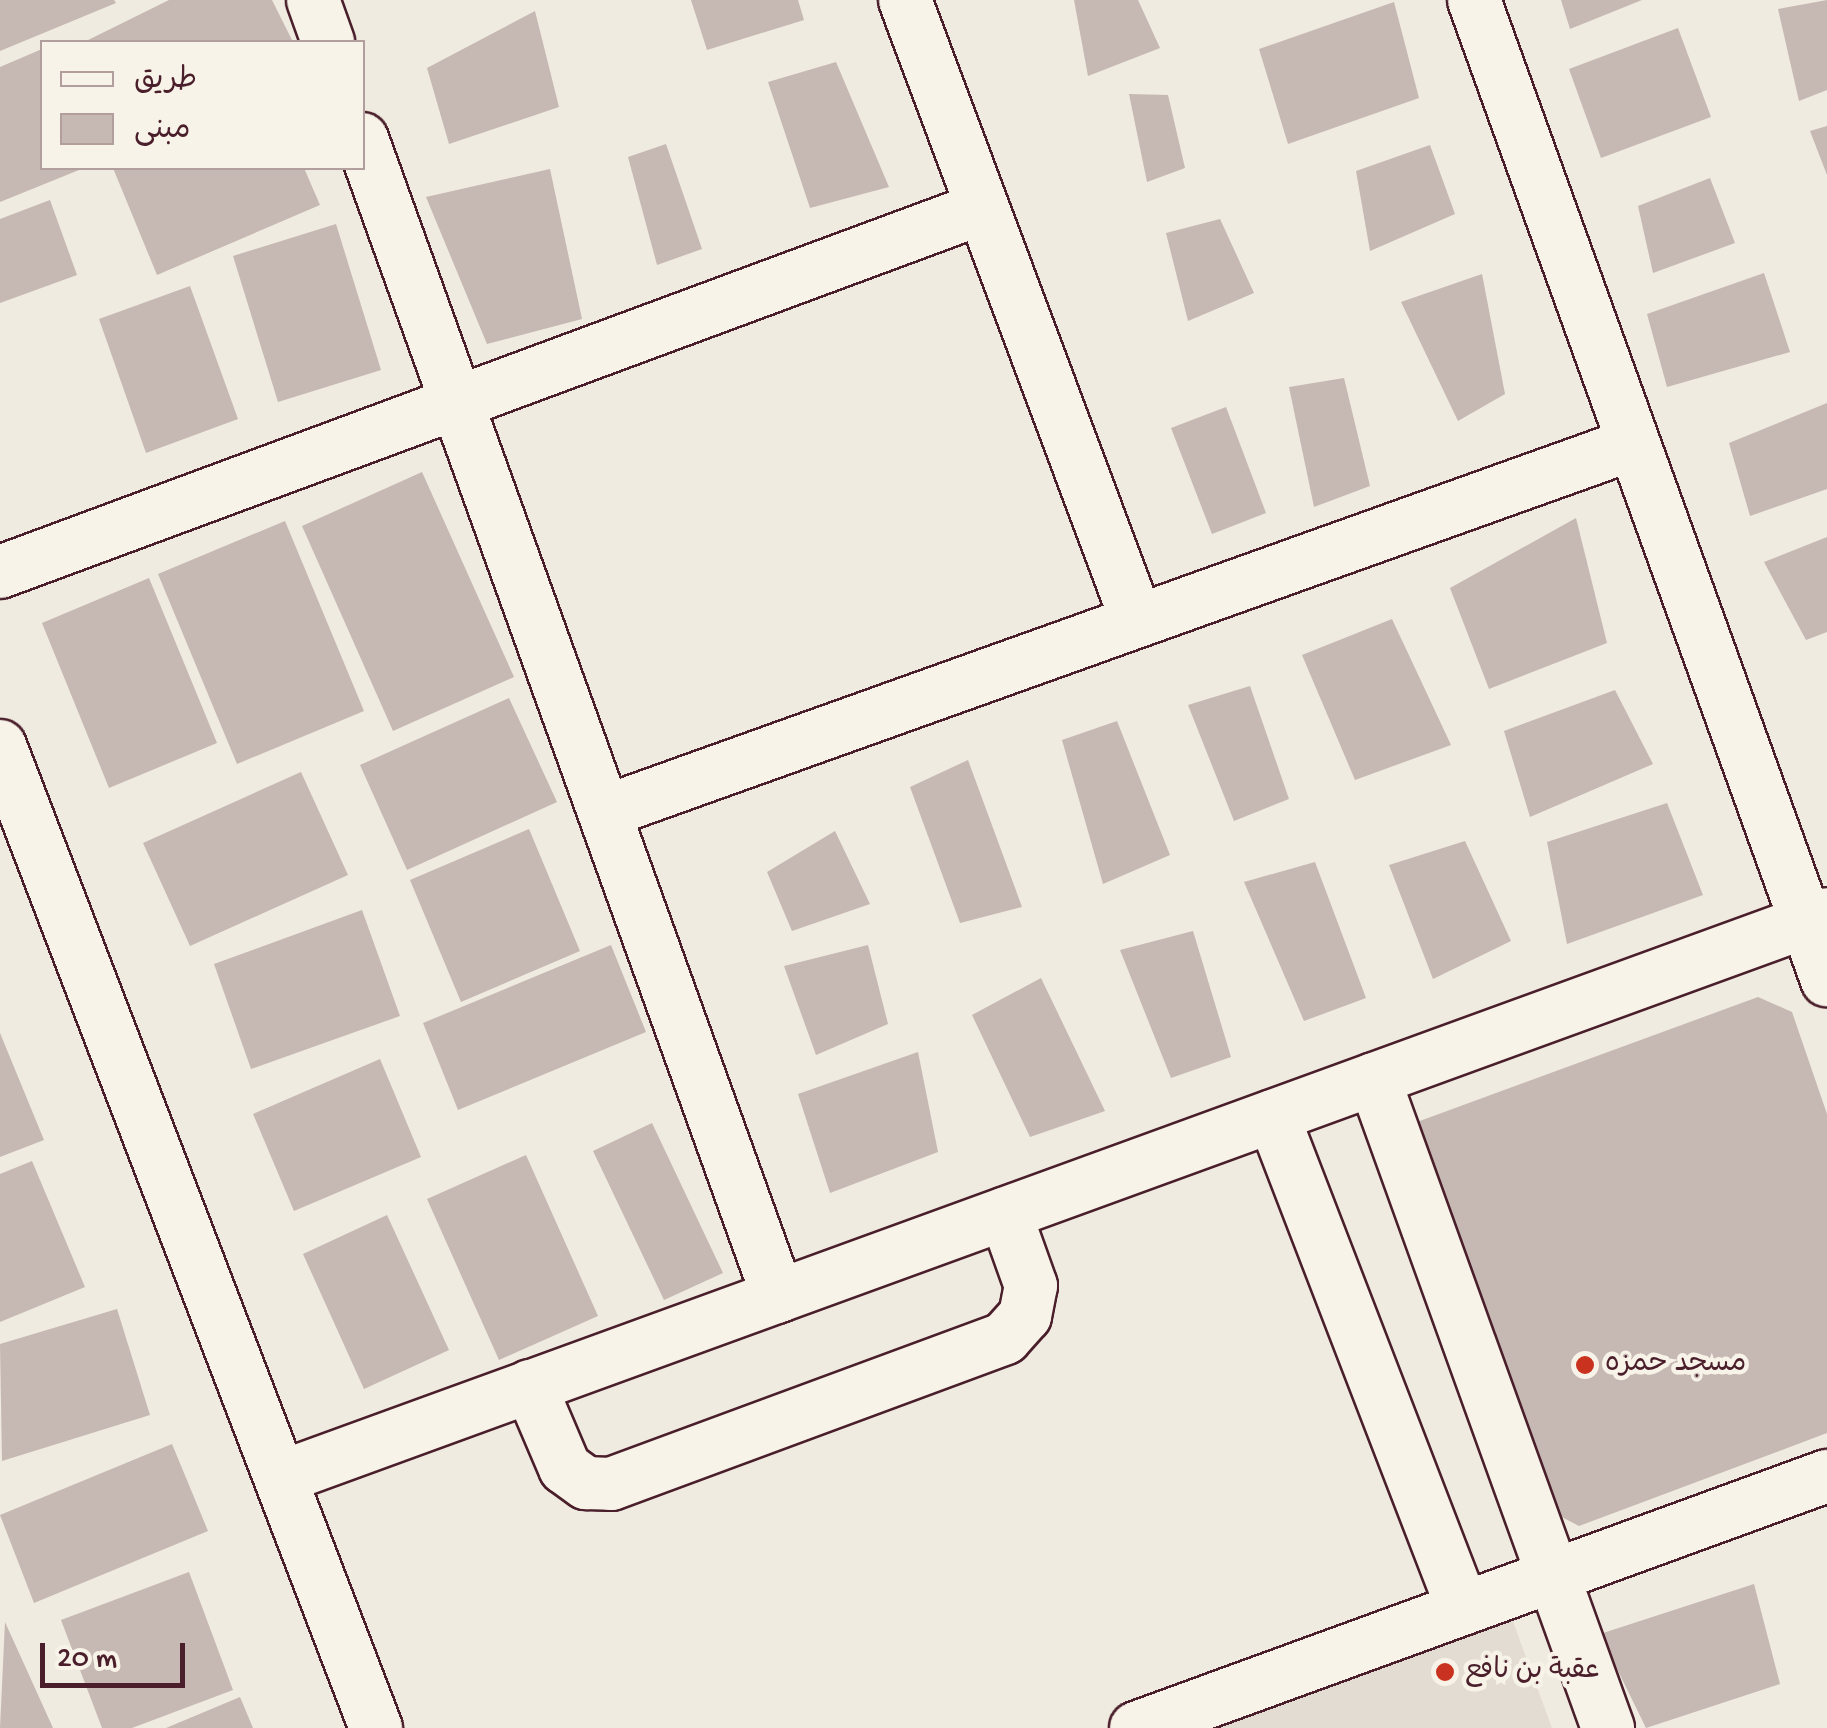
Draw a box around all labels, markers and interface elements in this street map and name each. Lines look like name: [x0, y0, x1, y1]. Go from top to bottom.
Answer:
legend: [40, 40, 365, 170]
text: طريق: [134, 64, 197, 99]
text: مبنى: [134, 114, 190, 149]
place label: مسجد حمزه: [1605, 1348, 1746, 1382]
marker: مسجد حمزه: [1574, 1354, 1596, 1376]
scale bar: [45, 1623, 190, 1685]
text: 20 m: [57, 1643, 117, 1678]
place label: عقبة بن نافع: [1465, 1655, 1600, 1689]
marker: عقبة بن نافع: [1434, 1661, 1456, 1683]

